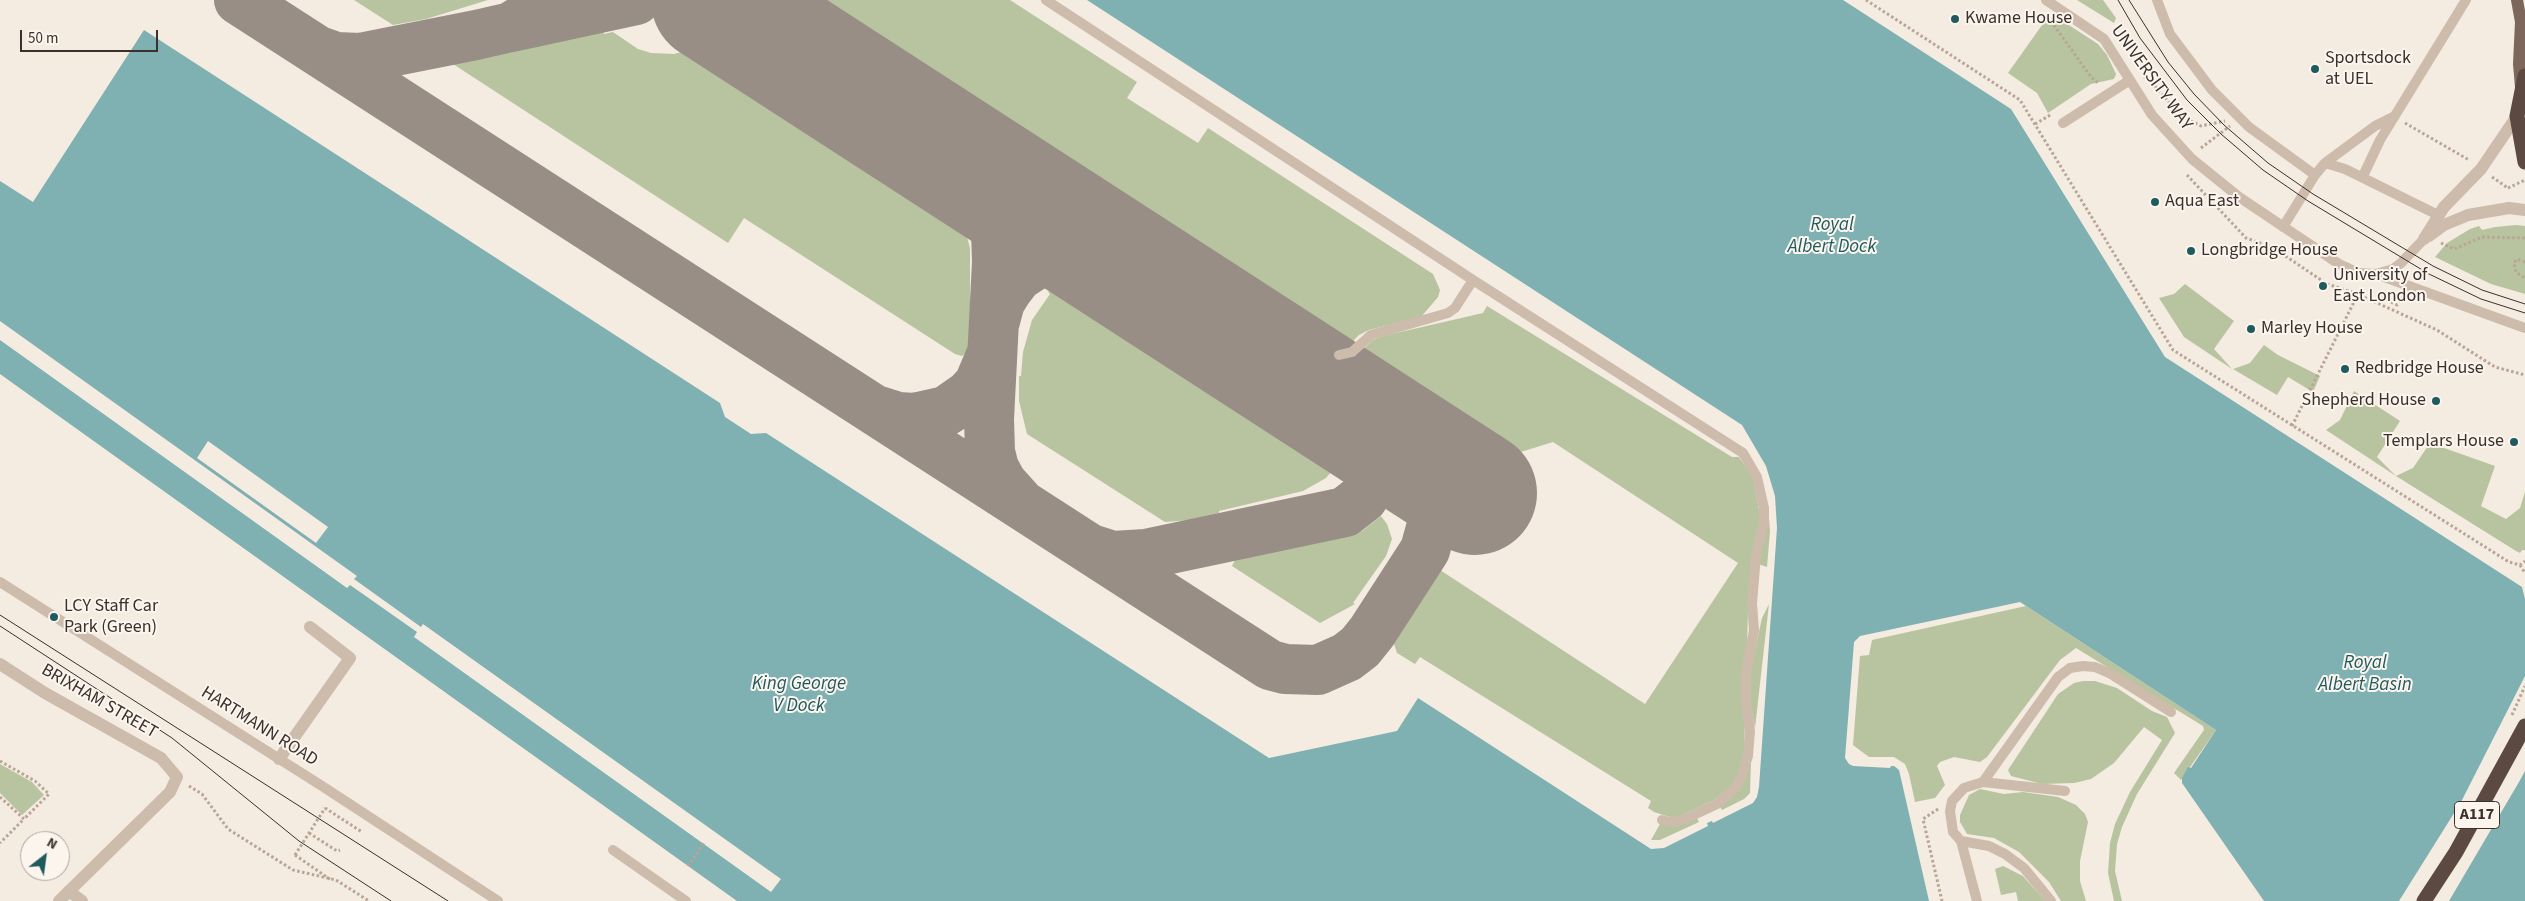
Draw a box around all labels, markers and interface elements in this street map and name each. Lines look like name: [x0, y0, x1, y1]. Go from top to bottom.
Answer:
place label: Kwame House: [1965, 8, 2072, 30]
marker: Kwame House: [1949, 13, 1961, 25]
scale bar: [22, 20, 160, 52]
street label: UNIVERSITY WAY: [2106, 21, 2196, 135]
text: 50 m: [28, 28, 58, 49]
place label: Sportsdock at UEL: [2325, 48, 2411, 90]
marker: Sportsdock at UEL: [2309, 63, 2321, 75]
place label: Aqua East: [2165, 191, 2239, 213]
marker: Aqua East: [2149, 196, 2161, 208]
water label: Royal Albert Dock: [1788, 215, 1876, 259]
place label: Longbridge House: [2201, 240, 2338, 262]
marker: Longbridge House: [2185, 245, 2197, 257]
place label: University of East London: [2333, 265, 2427, 308]
marker: University of East London: [2317, 280, 2329, 292]
place label: Marley House: [2261, 318, 2363, 340]
marker: Marley House: [2245, 323, 2257, 335]
place label: Redbridge House: [2355, 358, 2484, 380]
marker: Redbridge House: [2339, 363, 2351, 375]
place label: Shepherd House: [2302, 390, 2426, 412]
marker: Shepherd House: [2430, 395, 2442, 407]
place label: Templars House: [2383, 431, 2504, 453]
marker: Templars House: [2508, 436, 2520, 448]
place label: LCY Staff Car Park (Green): [64, 596, 158, 638]
marker: LCY Staff Car Park (Green): [48, 611, 60, 623]
water label: Royal Albert Basin: [2318, 653, 2412, 697]
street label: BRIXHAM STREET: [37, 660, 161, 744]
water label: King George V Dock: [752, 674, 846, 718]
street label: HARTMANN ROAD: [197, 682, 321, 772]
road number: A117: [2454, 802, 2500, 828]
north arrow: [20, 831, 70, 881]
text: N: [43, 833, 61, 855]

